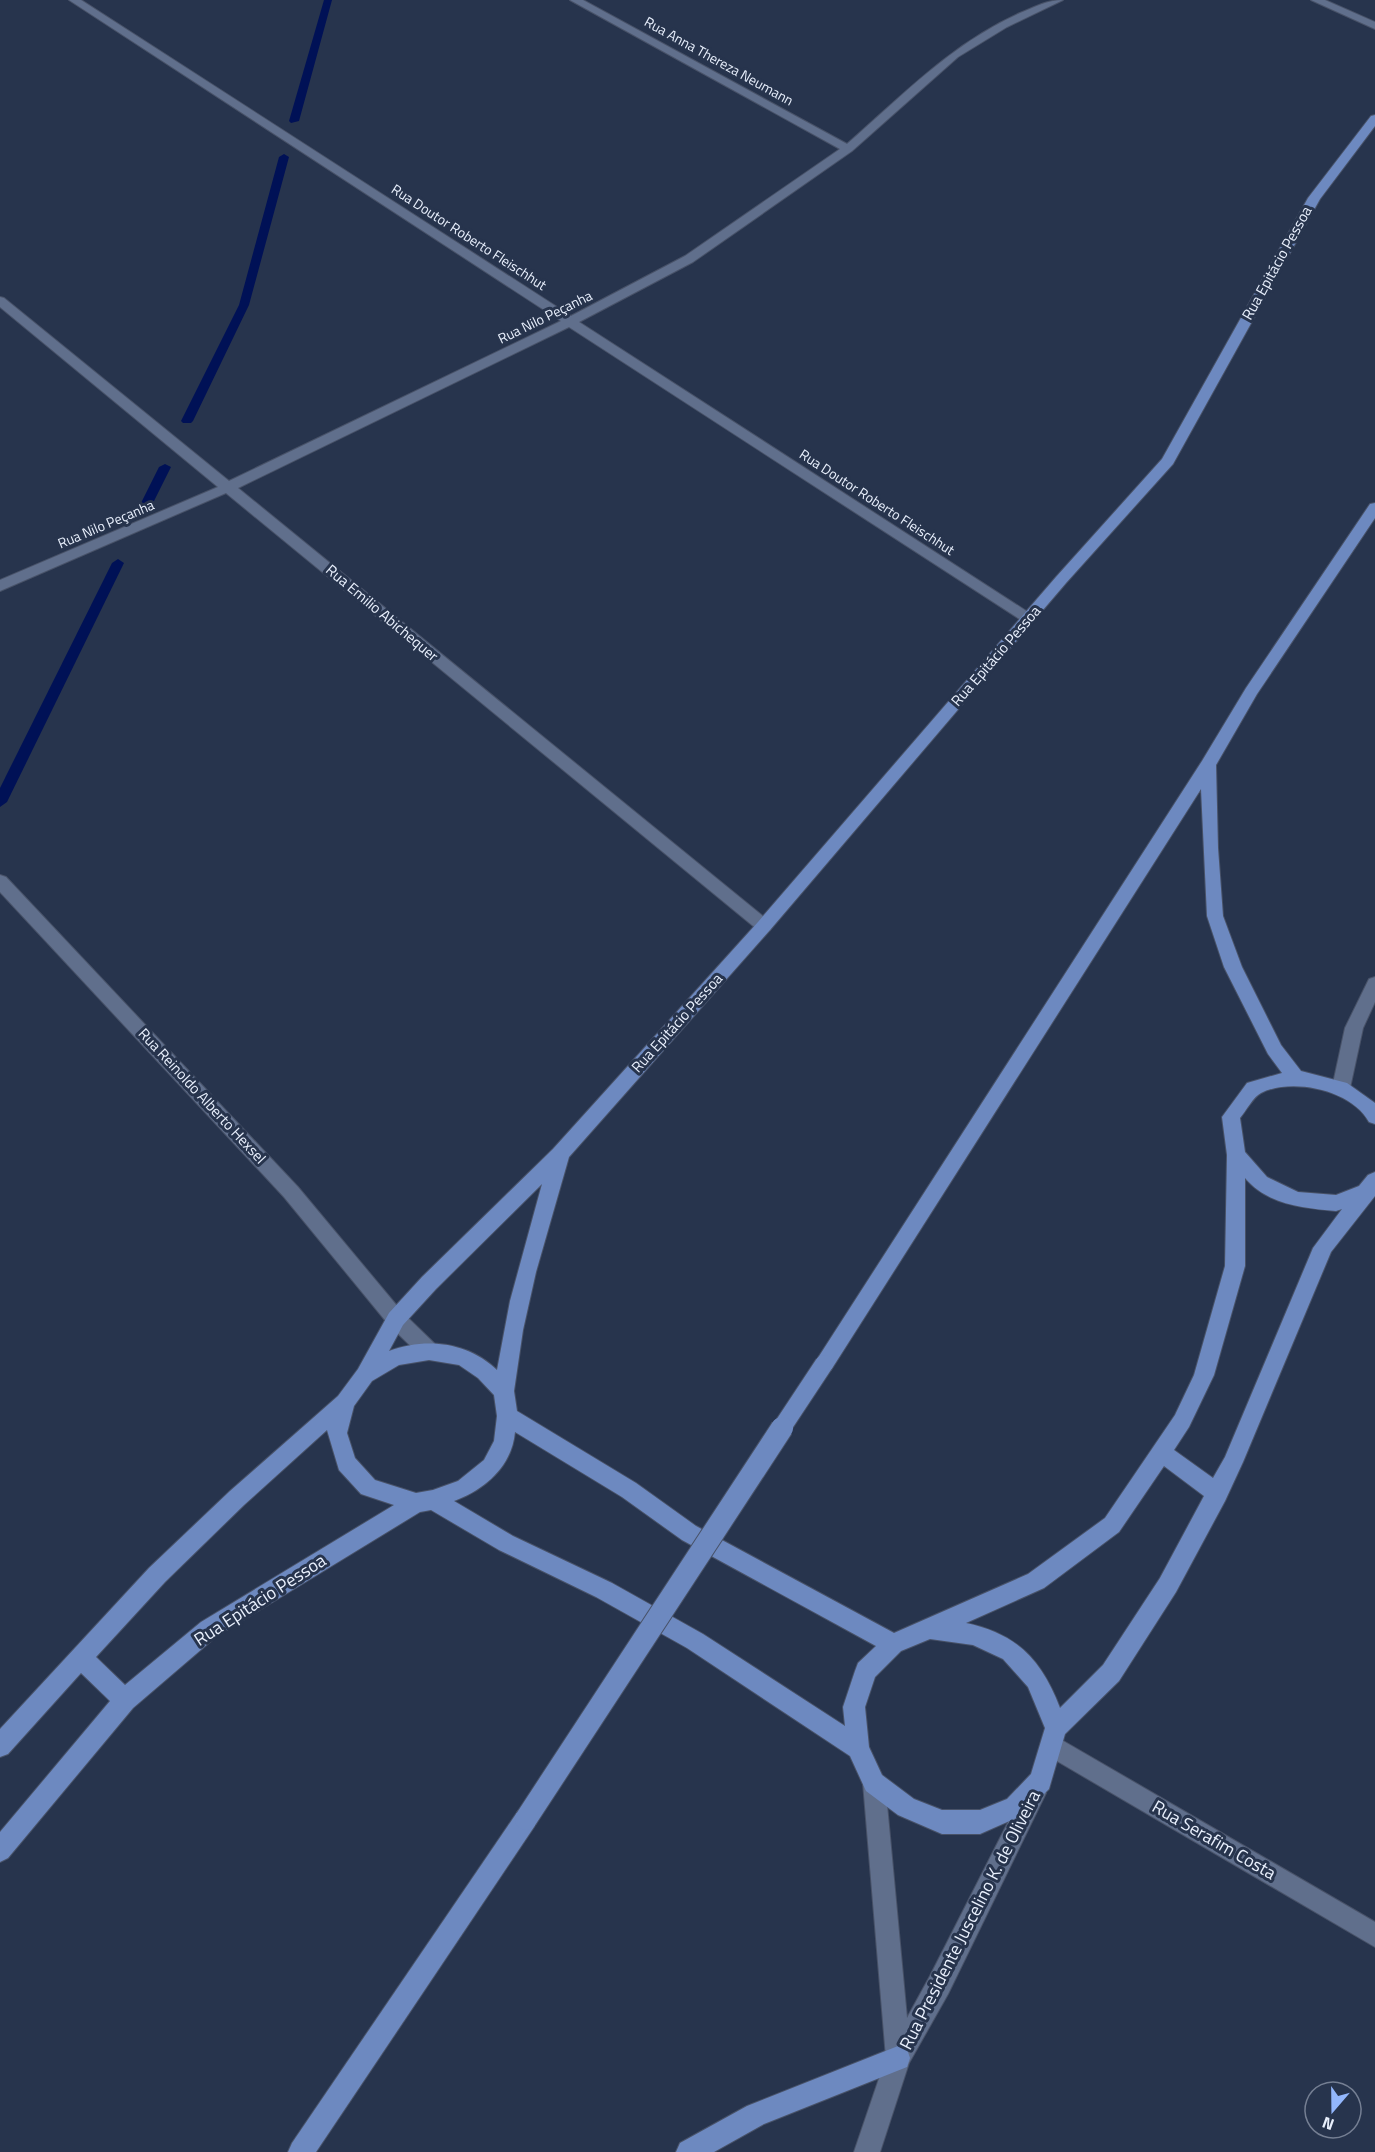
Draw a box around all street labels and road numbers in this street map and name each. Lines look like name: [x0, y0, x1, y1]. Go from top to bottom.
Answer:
street label: Rua Anna Thereza Neumann: [641, 11, 798, 110]
street label: Rua Doutor Roberto Fleischhut: [387, 178, 551, 295]
street label: Rua Epitácio Pessoa: [1236, 201, 1318, 324]
street label: Rua Nilo Peçanha: [494, 285, 596, 349]
street label: Rua Doutor Roberto Fleischhut: [795, 443, 959, 560]
street label: Rua Nilo Peçanha: [54, 494, 157, 553]
street label: Rua Emilio Abichequer: [321, 558, 444, 667]
street label: Rua Epitácio Pessoa: [945, 600, 1046, 711]
street label: Rua Epitácio Pessoa: [626, 967, 728, 1078]
street label: Rua Reinoldo Alberto Hexsel: [133, 1023, 272, 1169]
street label: Rua Epitácio Pessoa: [188, 1547, 331, 1652]
street label: Rua Presidente Juscelino K. de Oliveira: [892, 1785, 1047, 2054]
street label: Rua Serafim Costa: [1147, 1793, 1281, 1886]

